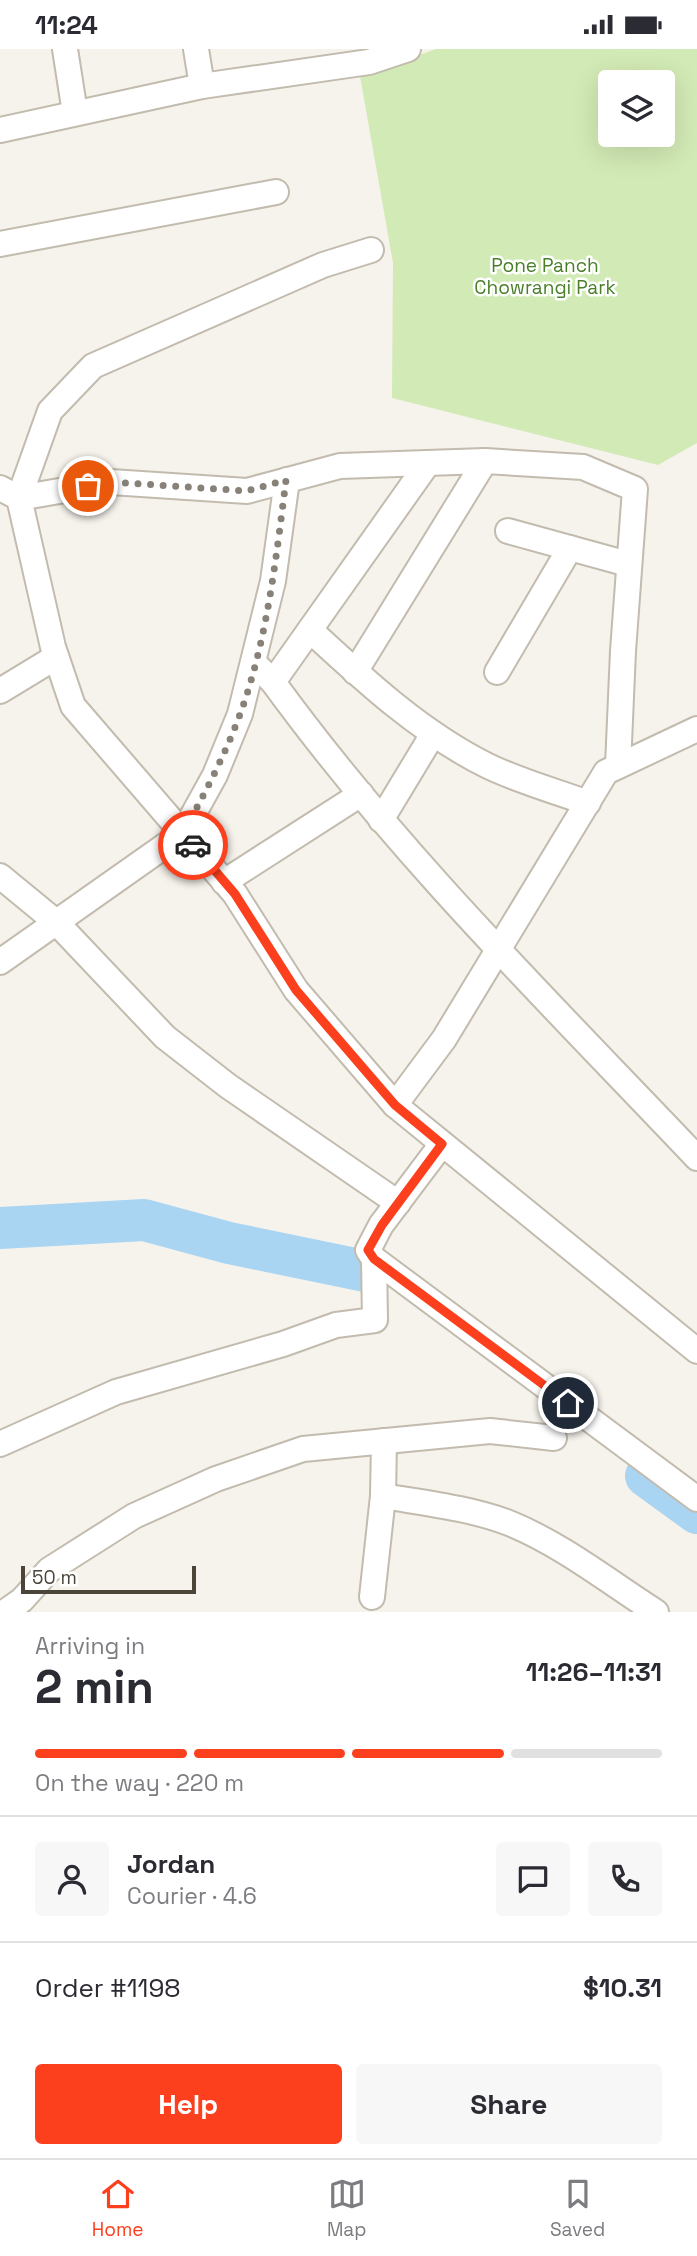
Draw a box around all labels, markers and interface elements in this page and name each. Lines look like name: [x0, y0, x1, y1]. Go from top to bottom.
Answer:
text: 11:24: [35, 8, 98, 42]
map controls: [598, 70, 675, 147]
button: layers: [598, 70, 675, 147]
park label: Pone Panch Chowrangi Park: [474, 253, 616, 300]
pin: [58, 456, 118, 516]
icon: bag: [69, 467, 107, 505]
courier: [158, 810, 228, 880]
icon: car: [174, 826, 212, 864]
pin: [538, 1373, 598, 1433]
icon: home: [549, 1384, 587, 1422]
scale bar: [21, 1563, 196, 1595]
text: 50 m: [32, 1565, 77, 1590]
text: Arriving in: [35, 1631, 145, 1661]
text: 11:26–11:31: [526, 1655, 662, 1689]
text: 2 min: [35, 1658, 154, 1716]
text: On the way · 220 m: [35, 1768, 244, 1798]
button: person: [35, 1842, 109, 1916]
button: chat: [496, 1842, 570, 1916]
button: phone: [588, 1842, 662, 1916]
text: Jordan: [127, 1847, 215, 1881]
text: Courier · 4.6: [127, 1881, 257, 1911]
text: Order #1198: [35, 1971, 181, 2005]
text: $10.31: [583, 1971, 662, 2005]
button: Help: [35, 2064, 342, 2144]
button: Share: [356, 2064, 662, 2144]
tab: Home: [92, 2175, 143, 2242]
tab: Map: [327, 2175, 366, 2242]
tab: Saved: [550, 2175, 605, 2242]

